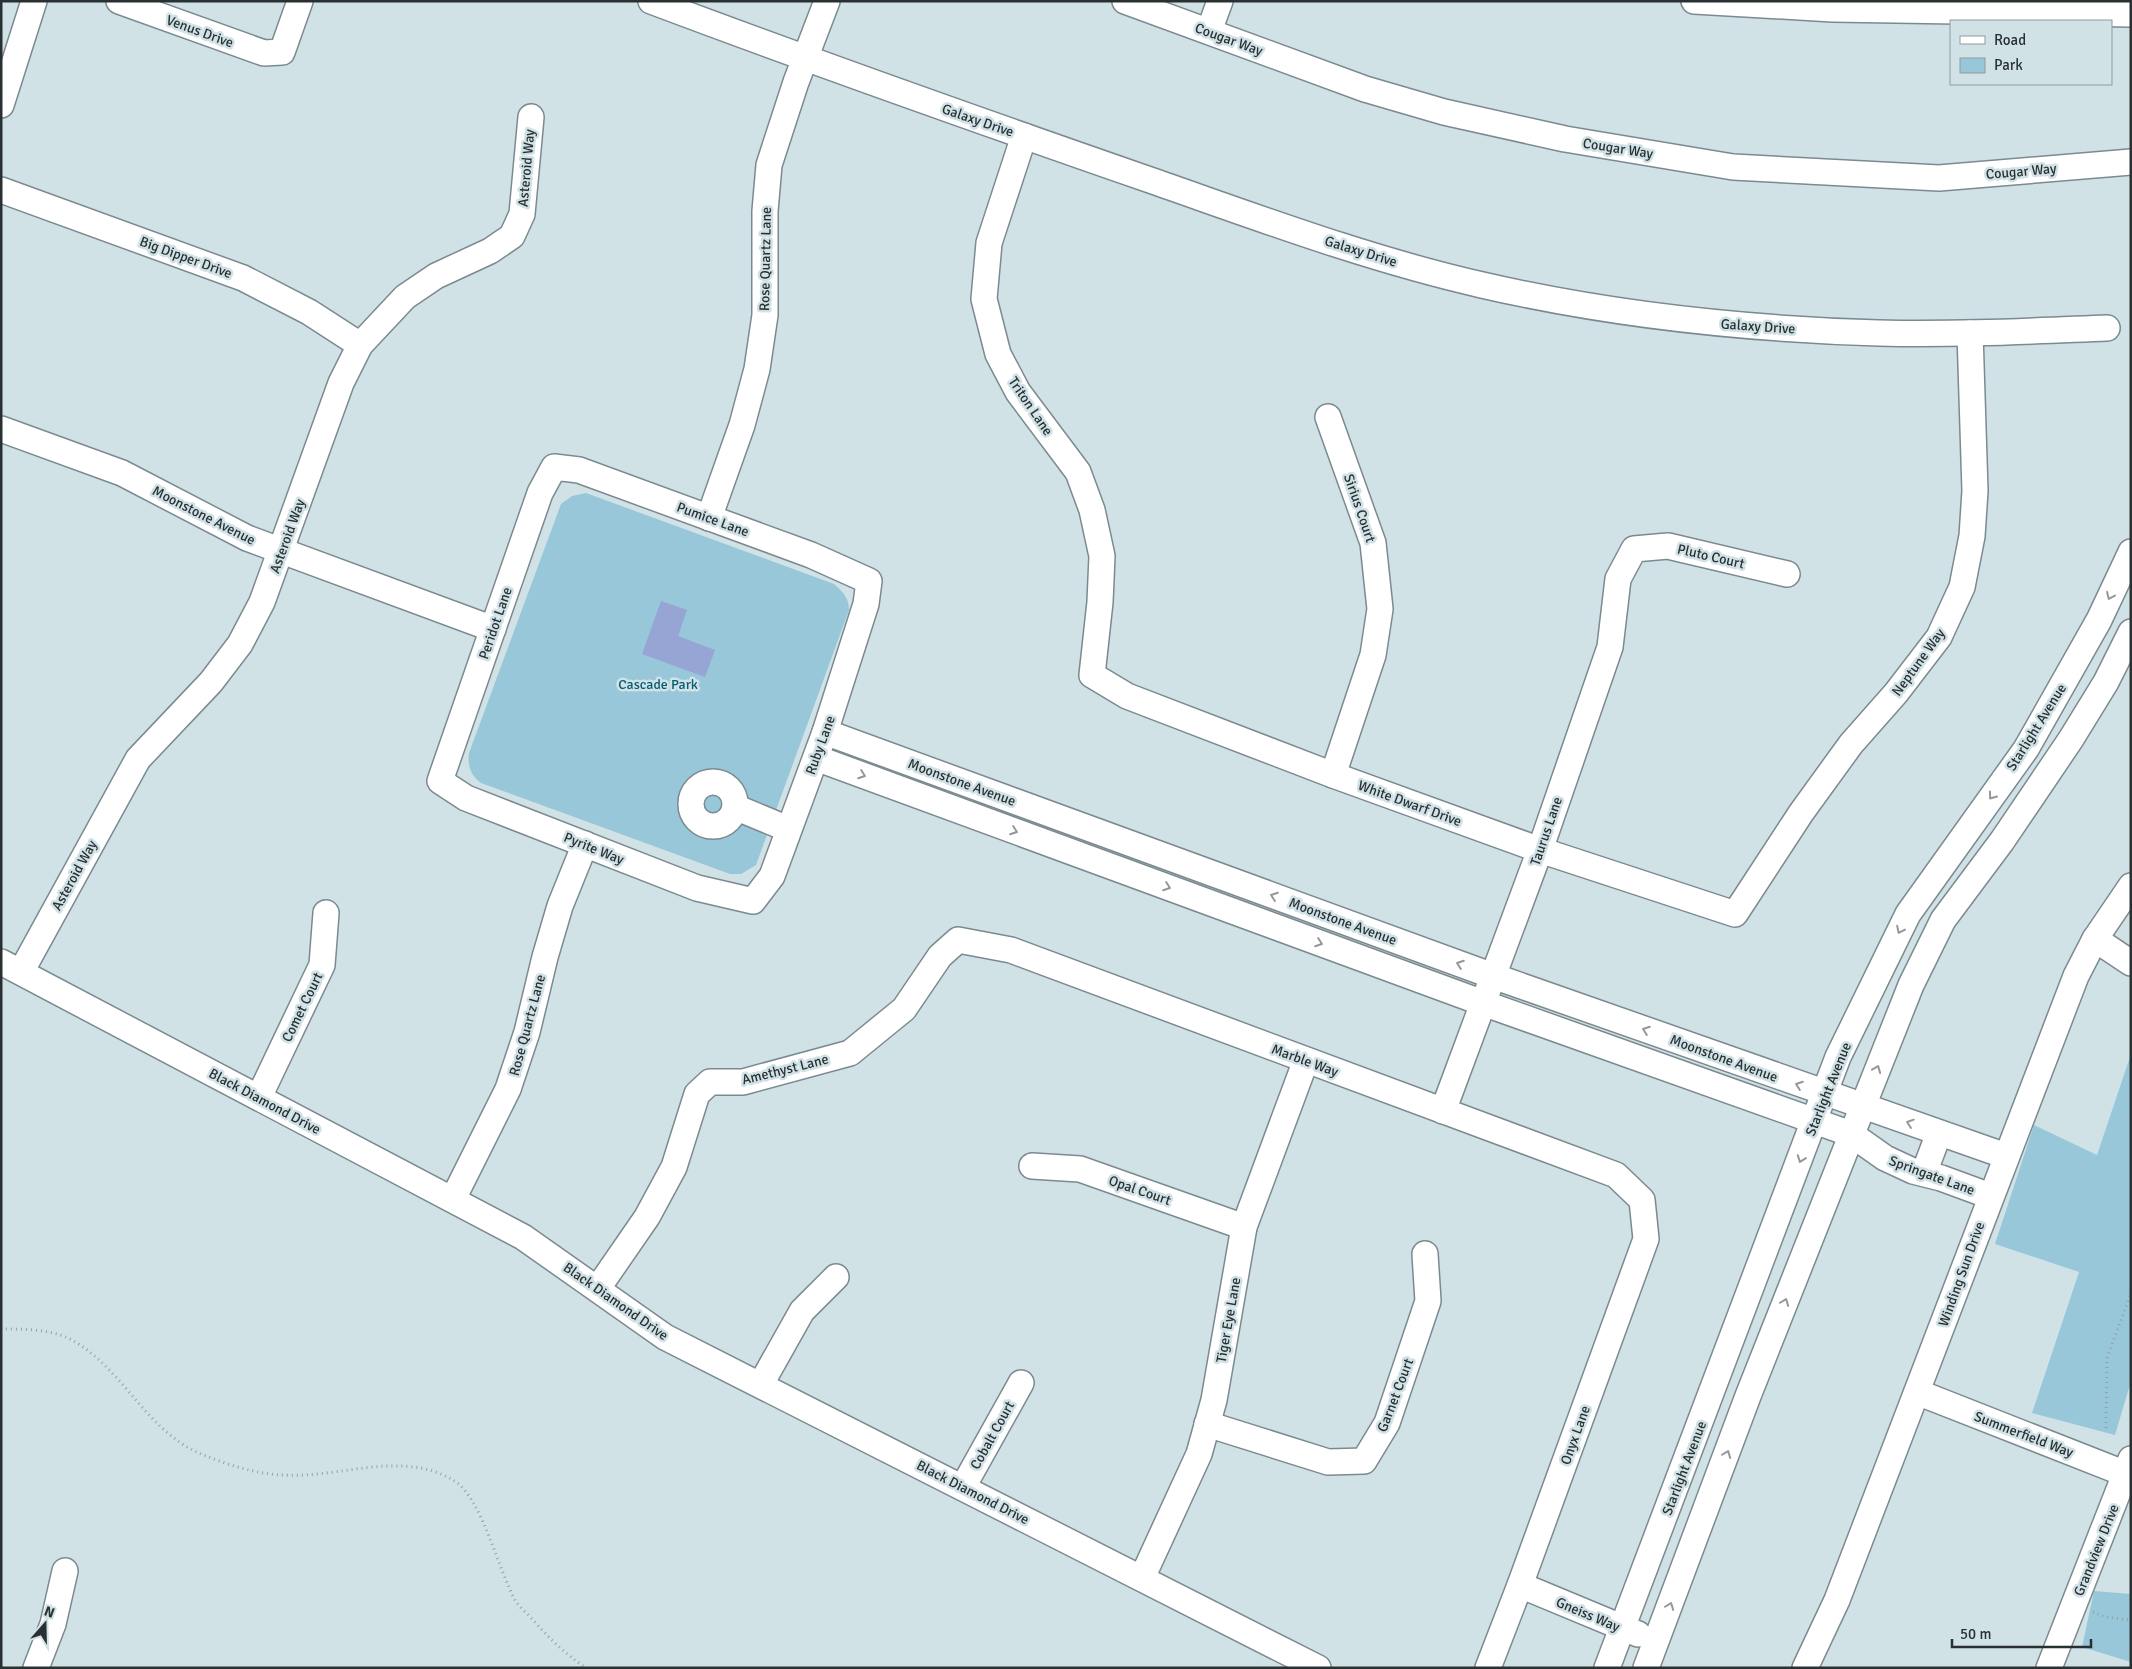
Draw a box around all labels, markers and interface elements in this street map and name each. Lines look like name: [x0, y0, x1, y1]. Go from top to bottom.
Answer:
street label: Venus Drive: [164, 11, 236, 51]
street label: Cougar Way: [1193, 19, 1265, 60]
legend: [1950, 20, 2112, 85]
text: Road: [1994, 31, 2026, 49]
text: Park: [1994, 56, 2023, 74]
street label: Galaxy Drive: [940, 100, 1016, 141]
street label: Asteroid Way: [515, 128, 538, 208]
street label: Cougar Way: [1582, 135, 1655, 163]
street label: Cougar Way: [1985, 160, 2058, 183]
street label: Rose Quartz Lane: [756, 207, 775, 311]
street label: Galaxy Drive: [1323, 232, 1399, 271]
street label: Big Dipper Drive: [137, 233, 234, 282]
street label: Galaxy Drive: [1720, 315, 1796, 338]
street label: Triton Lane: [1005, 374, 1056, 439]
street label: Sirius Court: [1340, 472, 1379, 545]
street label: Moonstone Avenue: [149, 482, 258, 549]
street label: Asteroid Way: [266, 496, 309, 576]
street label: Pumice Lane: [674, 499, 751, 540]
street label: Pluto Court: [1676, 541, 1746, 572]
street label: Peridot Lane: [475, 585, 516, 661]
one-way arrow: [2106, 591, 2117, 600]
street label: Neptune Way: [1888, 625, 1949, 699]
park label: Cascade Park: [618, 676, 698, 693]
street label: Starlight Avenue: [2003, 681, 2070, 774]
street label: Ruby Lane: [802, 713, 839, 777]
street label: Moonstone Avenue: [906, 755, 1018, 810]
one-way arrow: [857, 769, 865, 779]
street label: White Dwarf Drive: [1356, 777, 1464, 830]
one-way arrow: [1989, 790, 1997, 799]
street label: Taurus Lane: [1527, 795, 1566, 868]
one-way arrow: [1009, 825, 1018, 835]
street label: Pyrite Way: [561, 829, 627, 868]
street label: Asteroid Way: [48, 837, 101, 913]
one-way arrow: [1162, 881, 1170, 891]
one-way arrow: [1271, 892, 1279, 902]
street label: Moonstone Avenue: [1287, 894, 1399, 949]
one-way arrow: [1896, 925, 1906, 934]
one-way arrow: [1314, 937, 1323, 947]
one-way arrow: [1456, 960, 1465, 970]
street label: Comet Court: [278, 970, 327, 1045]
street label: Rose Quartz Lane: [506, 973, 549, 1078]
one-way arrow: [1642, 1026, 1651, 1036]
street label: Moonstone Avenue: [1668, 1031, 1780, 1086]
street label: Starlight Avenue: [1802, 1040, 1855, 1139]
street label: Marble Way: [1269, 1041, 1341, 1081]
street label: Amethyst Lane: [740, 1051, 830, 1088]
street label: Black Diamond Drive: [206, 1065, 324, 1138]
one-way arrow: [1870, 1065, 1881, 1074]
one-way arrow: [1795, 1080, 1804, 1090]
one-way arrow: [1906, 1119, 1915, 1129]
street label: Springate Lane: [1887, 1152, 1977, 1199]
one-way arrow: [1797, 1154, 1807, 1163]
street label: Opal Court: [1107, 1172, 1173, 1209]
street label: Winding Sun Drive: [1935, 1220, 1988, 1329]
street label: Black Diamond Drive: [560, 1259, 671, 1344]
street label: Tiger Eye Lane: [1213, 1276, 1244, 1364]
one-way arrow: [1779, 1298, 1789, 1307]
street label: Garnet Court: [1374, 1356, 1417, 1434]
street label: Cobalt Court: [967, 1398, 1018, 1472]
street label: Onyx Lane: [1557, 1403, 1594, 1467]
street label: Summerfield Way: [1972, 1408, 2076, 1461]
street label: Starlight Avenue: [1659, 1419, 1710, 1518]
one-way arrow: [1721, 1450, 1731, 1458]
street label: Black Diamond Drive: [914, 1457, 1032, 1528]
street label: Grandview Drive: [2070, 1502, 2123, 1599]
street label: Gneiss Way: [1553, 1593, 1623, 1636]
north arrow: [20, 1599, 70, 1649]
one-way arrow: [1664, 1602, 1674, 1611]
text: N: [42, 1603, 57, 1622]
scale bar: [1952, 1616, 2091, 1648]
text: 50 m: [1960, 1625, 1991, 1643]

